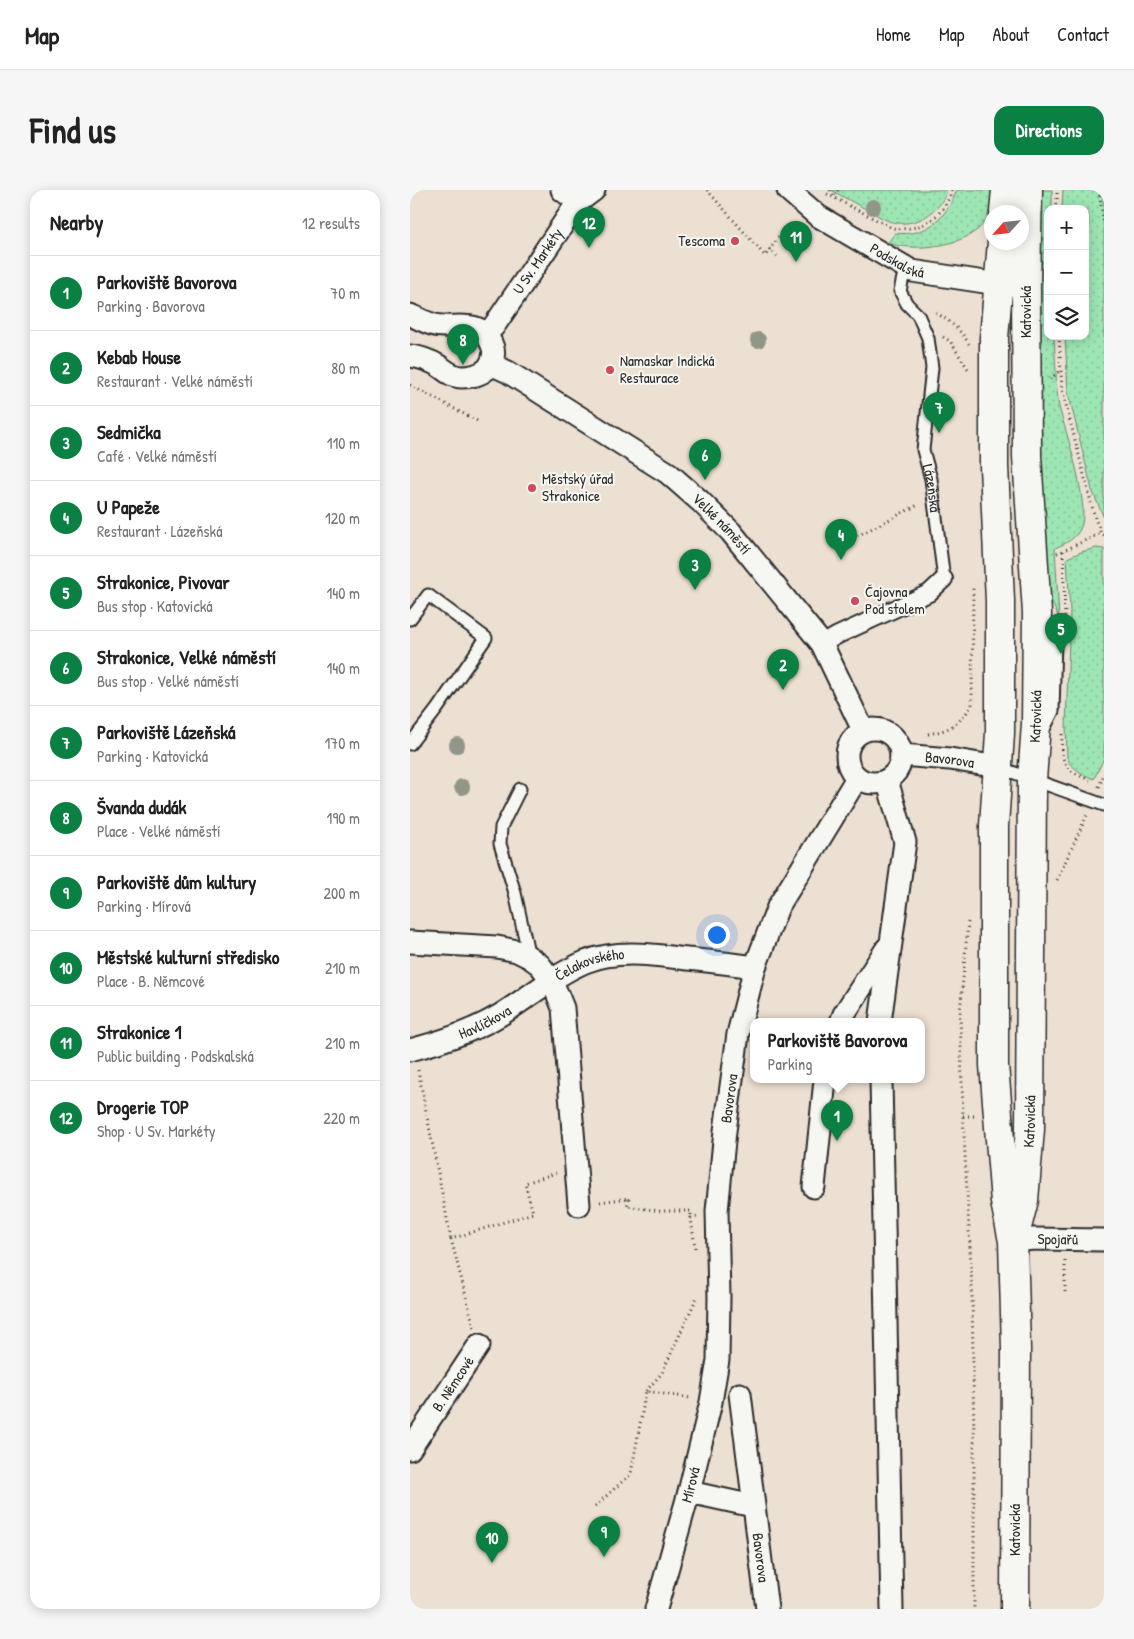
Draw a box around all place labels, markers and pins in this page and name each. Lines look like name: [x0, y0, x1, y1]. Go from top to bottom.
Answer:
pin: 12: [573, 207, 605, 248]
pin: 11: [780, 221, 812, 262]
place label: Tescoma: [678, 230, 725, 251]
marker: Tescoma: [729, 235, 741, 247]
pin: 8: [447, 324, 479, 365]
place label: Namaskar Indická Restaurace: [620, 350, 715, 388]
marker: Namaskar Indická Restaurace: [604, 364, 616, 376]
pin: 7: [923, 392, 955, 433]
pin: 6: [689, 439, 721, 480]
place label: Městský úřad Strakonice: [542, 468, 613, 506]
marker: Městský úřad Strakonice: [526, 482, 538, 494]
pin: 4: [825, 519, 857, 560]
pin: 3: [679, 549, 711, 590]
place label: Čajovna Pod stolem: [865, 581, 925, 619]
marker: Čajovna Pod stolem: [849, 595, 861, 607]
pin: 5: [1045, 613, 1077, 654]
pin: 2: [767, 649, 799, 690]
pin: 1: [821, 1100, 853, 1141]
pin: 9: [588, 1516, 620, 1557]
pin: 10: [476, 1522, 508, 1563]

